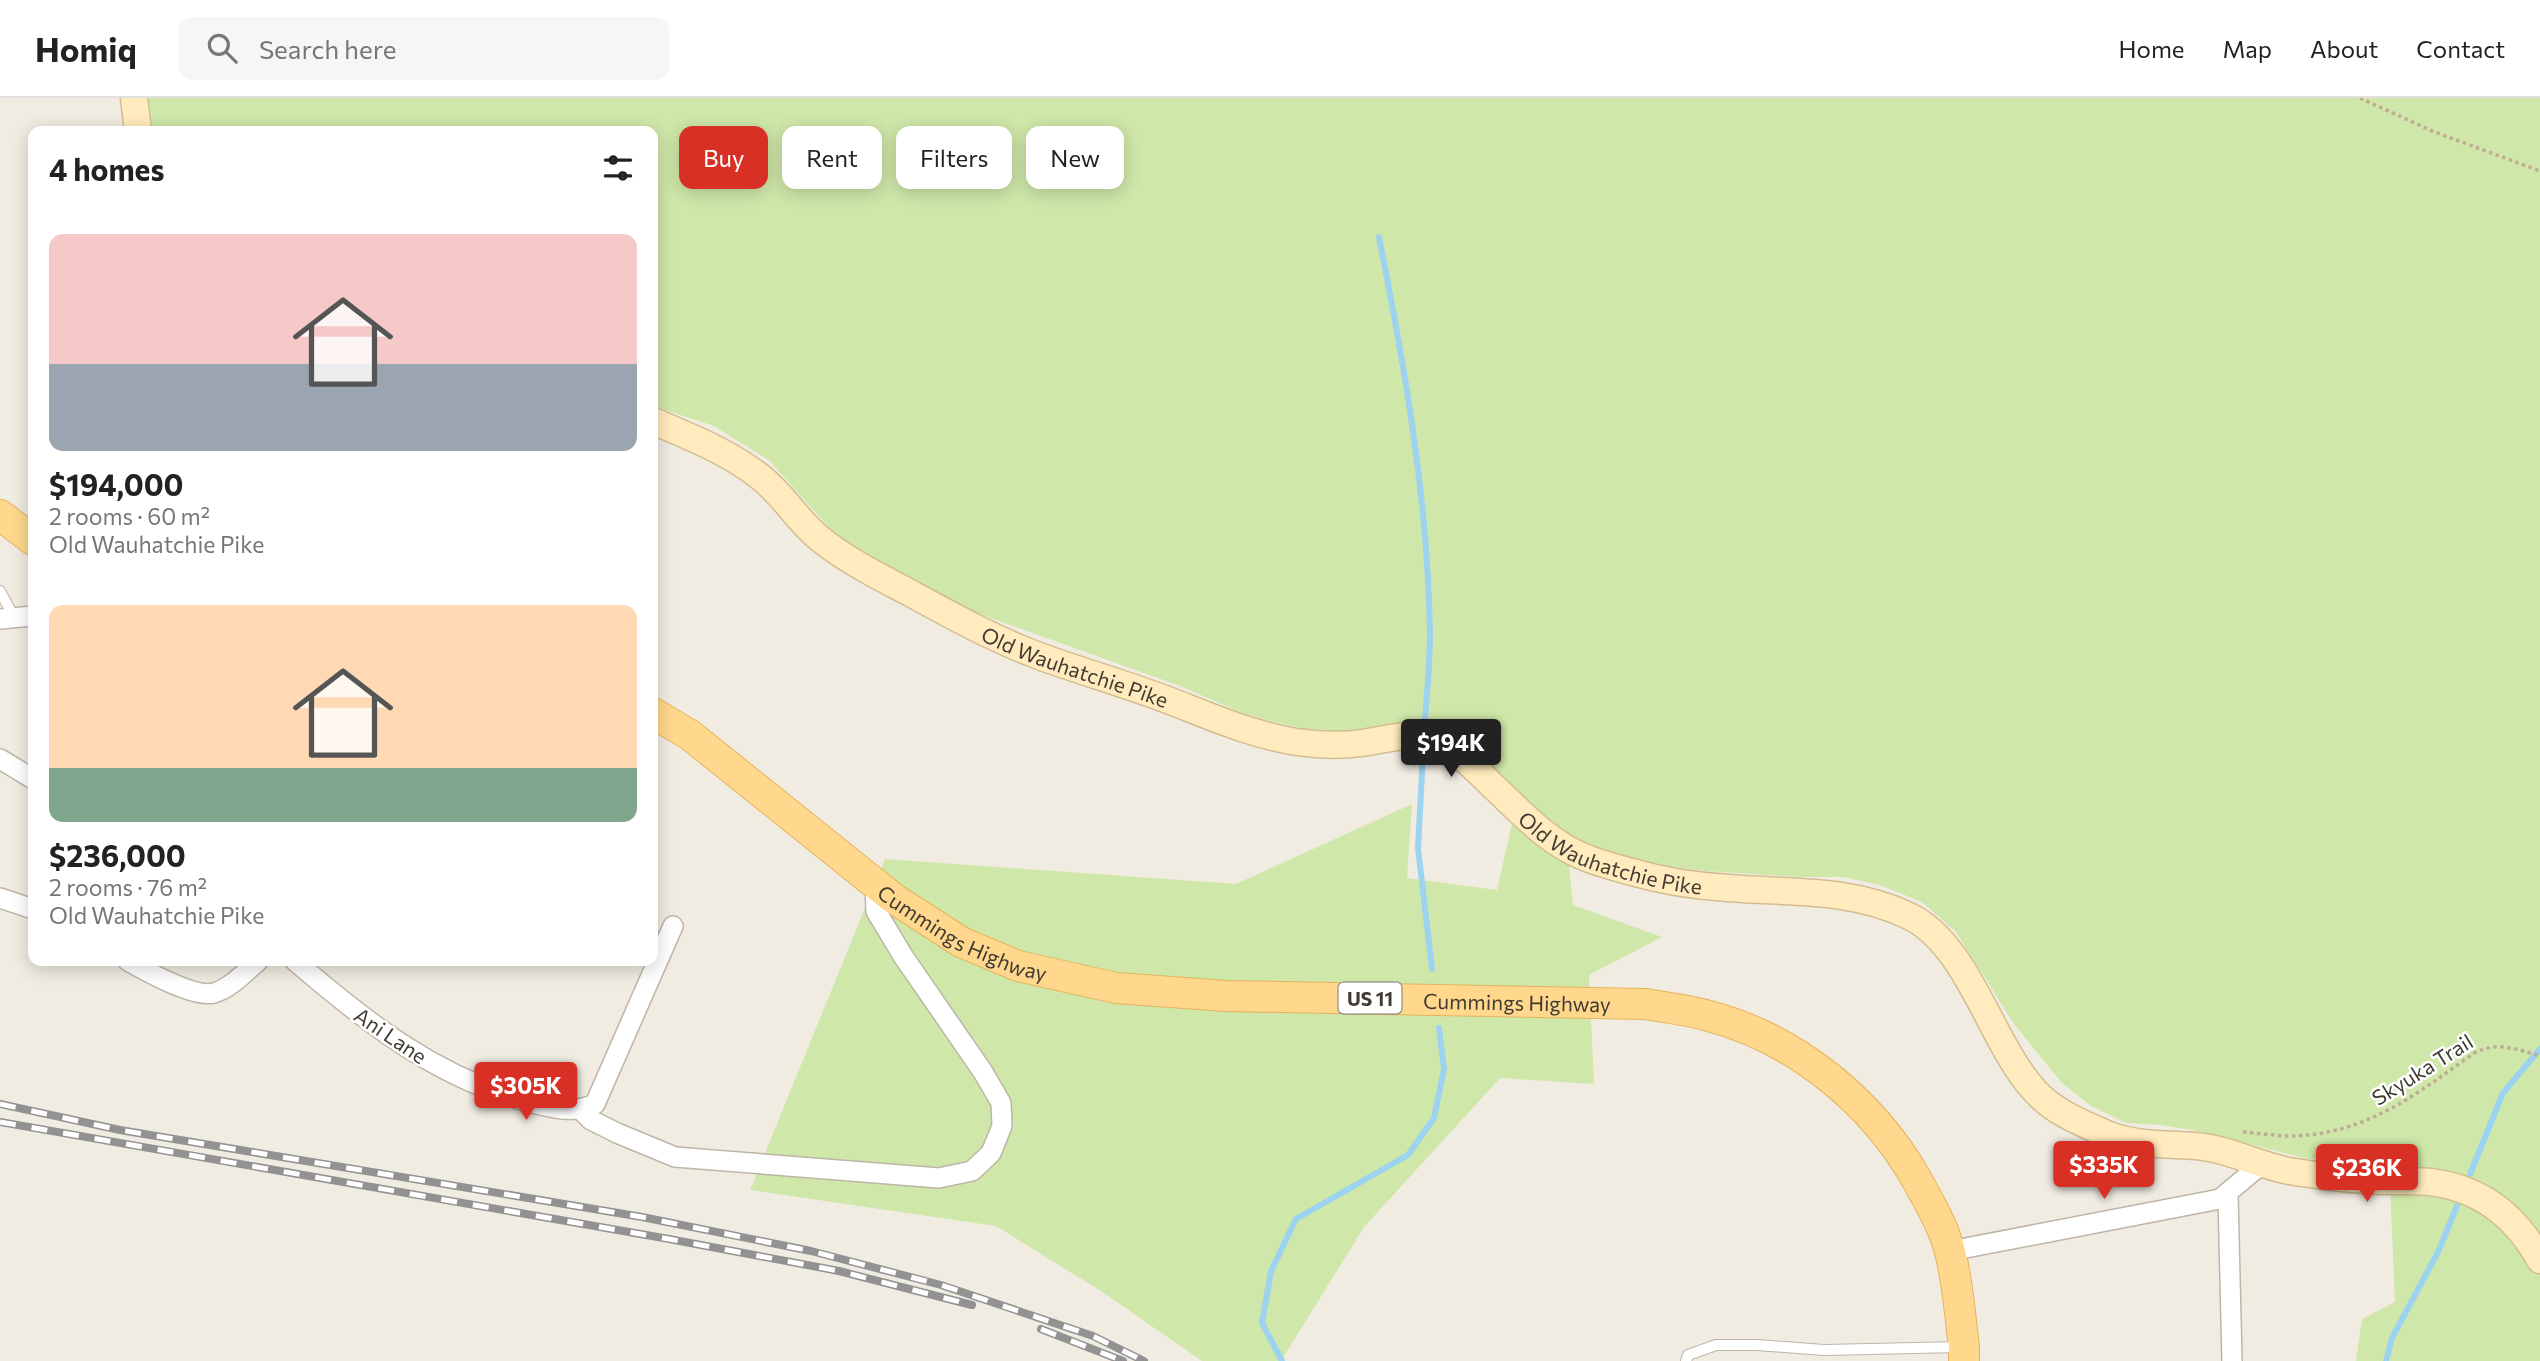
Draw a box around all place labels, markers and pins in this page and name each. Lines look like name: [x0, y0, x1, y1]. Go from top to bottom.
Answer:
pin: $194K: [1402, 720, 1500, 779]
pin: $305K: [477, 1062, 575, 1122]
pin: $335K: [2055, 1142, 2153, 1201]
pin: $236K: [2318, 1144, 2416, 1204]

